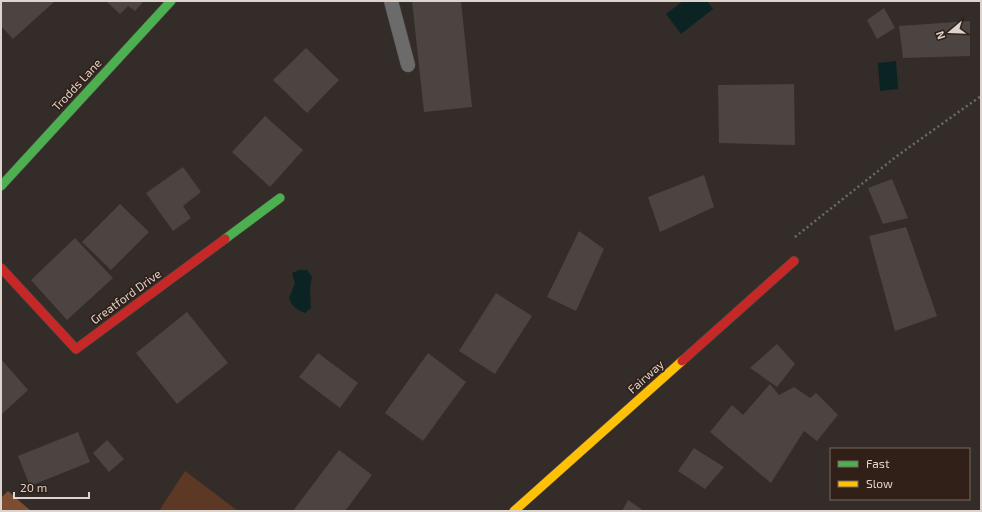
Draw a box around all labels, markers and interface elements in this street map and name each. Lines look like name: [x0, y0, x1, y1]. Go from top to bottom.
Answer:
north arrow: [930, 12, 970, 52]
text: N: [933, 29, 948, 41]
street label: Trodds Lane: [49, 55, 104, 113]
street label: Greatford Drive: [87, 266, 163, 326]
street label: Fairway: [625, 356, 667, 396]
legend: [830, 448, 970, 500]
text: Fast: [866, 456, 890, 470]
scale bar: [14, 474, 89, 500]
text: Slow: [866, 476, 893, 490]
text: 20 m: [20, 480, 47, 494]

